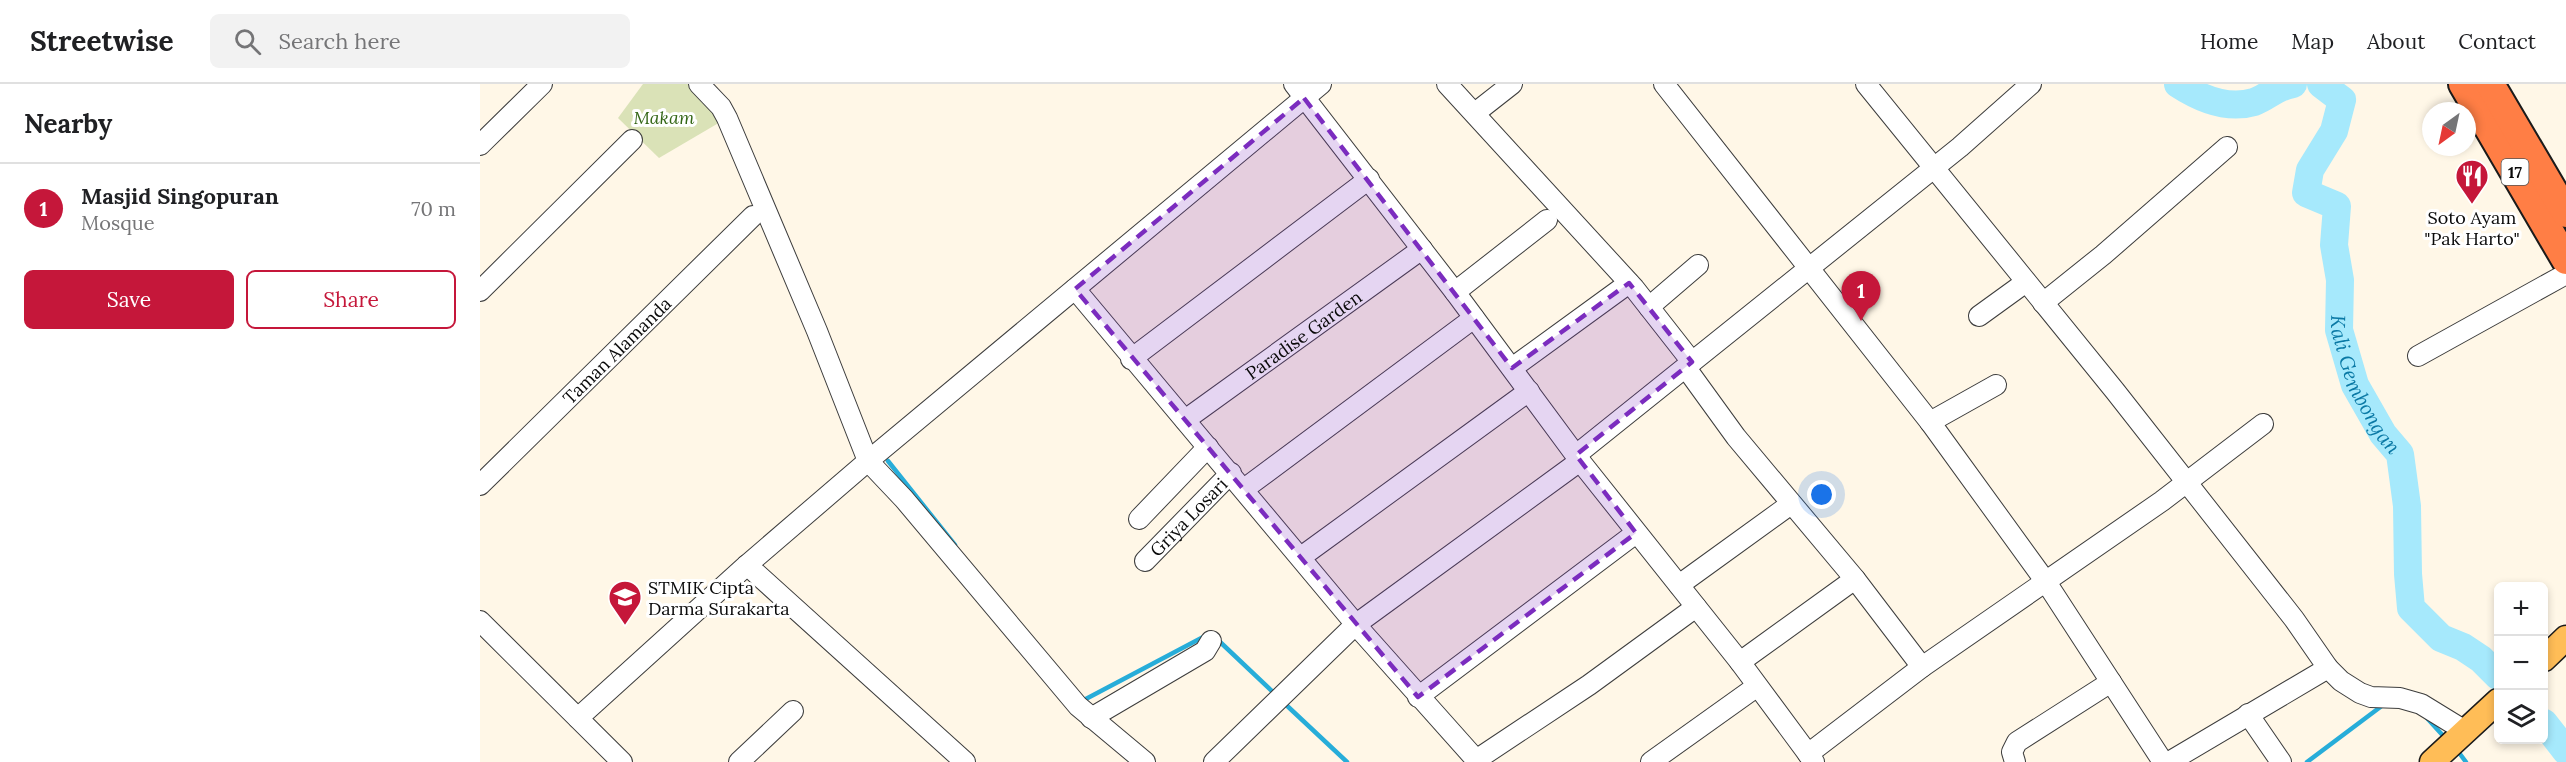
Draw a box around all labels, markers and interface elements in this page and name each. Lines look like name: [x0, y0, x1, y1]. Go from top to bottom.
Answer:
search box: [210, 14, 630, 68]
text: Streetwise: [30, 23, 174, 59]
icon: search: [231, 25, 264, 58]
text: Search here: [279, 27, 401, 55]
text: Home: [2200, 28, 2258, 55]
text: Map: [2291, 28, 2334, 55]
text: About: [2367, 28, 2425, 55]
text: Contact: [2458, 28, 2536, 55]
north arrow: [2422, 102, 2476, 156]
park label: Makam: [633, 106, 695, 129]
text: Nearby: [24, 107, 112, 140]
restaurant icon: Soto Ayam "Pak Harto": [2454, 158, 2490, 205]
road number: 17: [2502, 159, 2528, 185]
text: Masjid Singopuran: [81, 182, 279, 210]
text: 1: [39, 196, 48, 221]
text: 70 m: [411, 196, 456, 221]
place label: Soto Ayam "Pak Harto": [2424, 206, 2520, 250]
text: Mosque: [81, 210, 154, 235]
button: Save: [24, 270, 234, 329]
button: Share: [246, 270, 456, 329]
pin: 1: [1842, 272, 1880, 321]
street label: Paradise Garden: [1241, 285, 1366, 384]
street label: Taman Alamanda: [558, 292, 676, 409]
water label: Kali Gembongan: [2326, 315, 2407, 459]
street label: Griya Losari: [1145, 472, 1232, 561]
your location: [1807, 480, 1836, 509]
place label: STMIK Cipta Darma Surakarta: [648, 576, 789, 620]
school or university icon: STMIK Cipta Darma Surakarta: [607, 579, 643, 626]
map controls: [2494, 582, 2548, 744]
button: +: [2494, 582, 2548, 636]
button: −: [2494, 636, 2548, 690]
button: layers: [2494, 690, 2548, 744]

